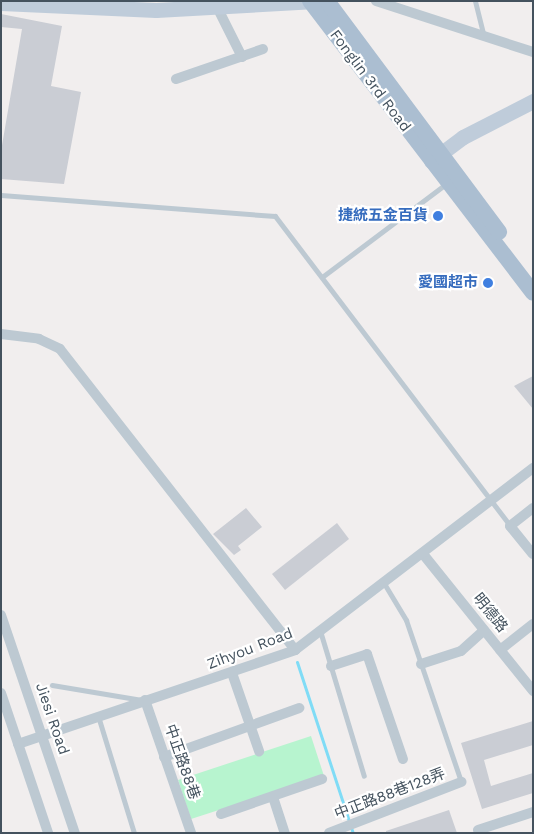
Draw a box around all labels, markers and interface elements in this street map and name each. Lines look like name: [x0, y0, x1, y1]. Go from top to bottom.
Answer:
street label: Fonglin 3rd Road: [326, 26, 414, 136]
place label: 捷統五金百貨: [338, 207, 428, 225]
marker: 捷統五金百貨: [432, 210, 444, 222]
place label: 愛國超市: [418, 274, 478, 292]
marker: 愛國超市: [482, 277, 494, 289]
street label: 明德路: [469, 590, 511, 636]
street label: Zihyou Road: [205, 624, 295, 674]
street label: Jiesi Road: [31, 681, 73, 757]
street label: 中正路88巷: [161, 722, 203, 802]
street label: 中正路88巷128弄: [332, 765, 448, 823]

